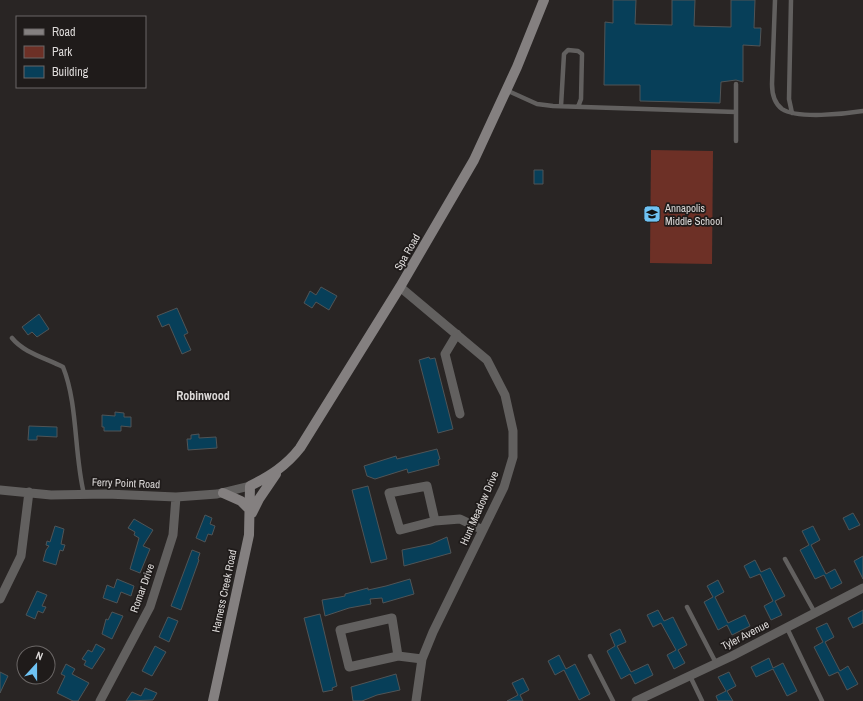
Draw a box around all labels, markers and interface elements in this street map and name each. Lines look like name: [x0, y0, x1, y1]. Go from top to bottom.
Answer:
legend: [16, 16, 146, 88]
text: Road: [52, 24, 76, 40]
text: Park: [52, 44, 72, 60]
text: Building: [52, 64, 89, 80]
place label: Annapolis Middle School: [664, 201, 722, 228]
school or university icon: Annapolis Middle School: [642, 204, 662, 224]
street label: Spa Road: [391, 231, 423, 273]
district label: Robinwood: [176, 388, 230, 404]
street label: Hunt Meadow Drive: [456, 469, 502, 547]
street label: Ferry Point Road: [92, 475, 160, 491]
street label: Harness Creek Road: [208, 548, 240, 634]
street label: Romar Drive: [127, 562, 157, 614]
street label: Tyler Avenue: [719, 617, 771, 653]
north arrow: [16, 645, 56, 685]
text: N: [34, 648, 45, 663]

